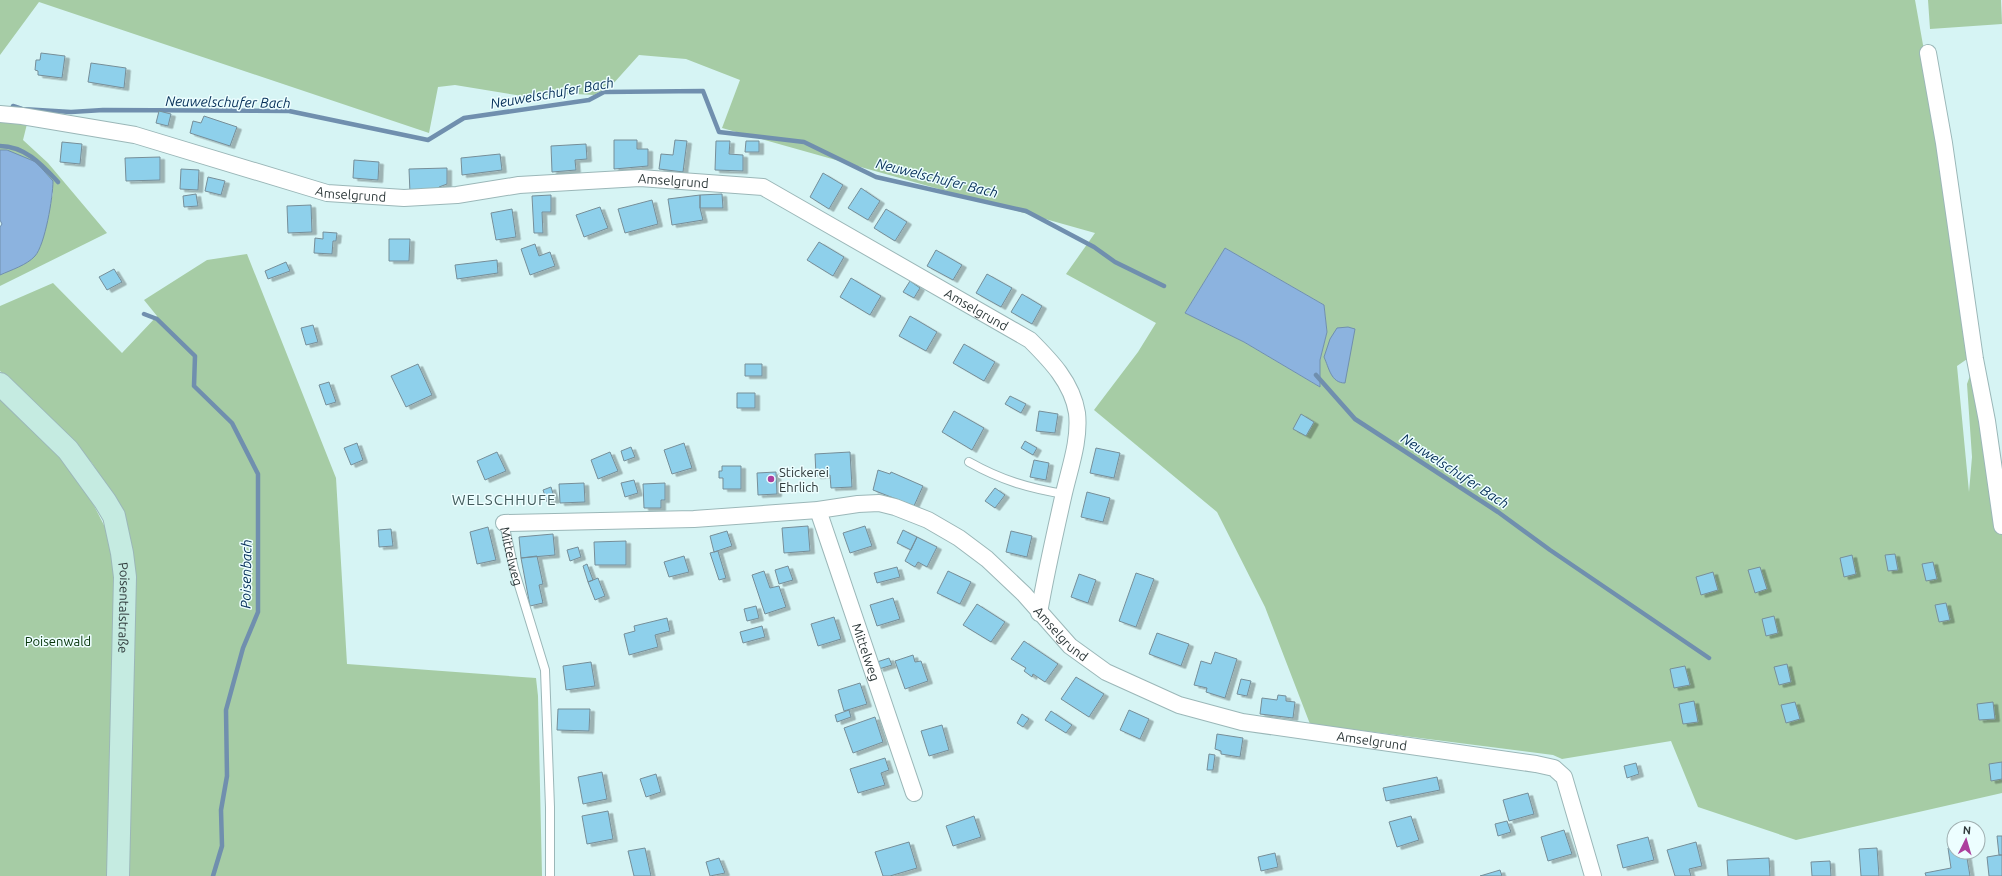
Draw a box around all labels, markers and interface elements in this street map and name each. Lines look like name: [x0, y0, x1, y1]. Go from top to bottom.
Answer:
water label: Neuwelschufer Bach: [489, 74, 615, 112]
water label: Neuwelschufer Bach: [165, 93, 291, 111]
water label: Neuwelschufer Bach: [874, 155, 1000, 201]
street label: Amselgrund: [638, 171, 709, 190]
street label: Amselgrund: [314, 183, 387, 204]
street label: Amselgrund: [942, 286, 1011, 333]
water label: Neuwelschufer Bach: [1398, 430, 1512, 512]
place label: Stickerei Ehrlich: [779, 465, 829, 494]
marker: Stickerei Ehrlich: [766, 474, 776, 484]
district label: WELSCHHUFE: [452, 491, 556, 508]
street label: Mittelweg: [498, 525, 526, 587]
water label: Poisenbach: [237, 539, 255, 609]
street label: Poisentalstraße: [116, 561, 132, 653]
street label: Amselgrund: [1031, 604, 1091, 664]
street label: Mittelweg: [850, 621, 882, 683]
park label: Poisenwald: [25, 634, 91, 648]
street label: Amselgrund: [1336, 729, 1408, 752]
north arrow: [1946, 820, 1986, 860]
text: N: [1962, 824, 1971, 836]

